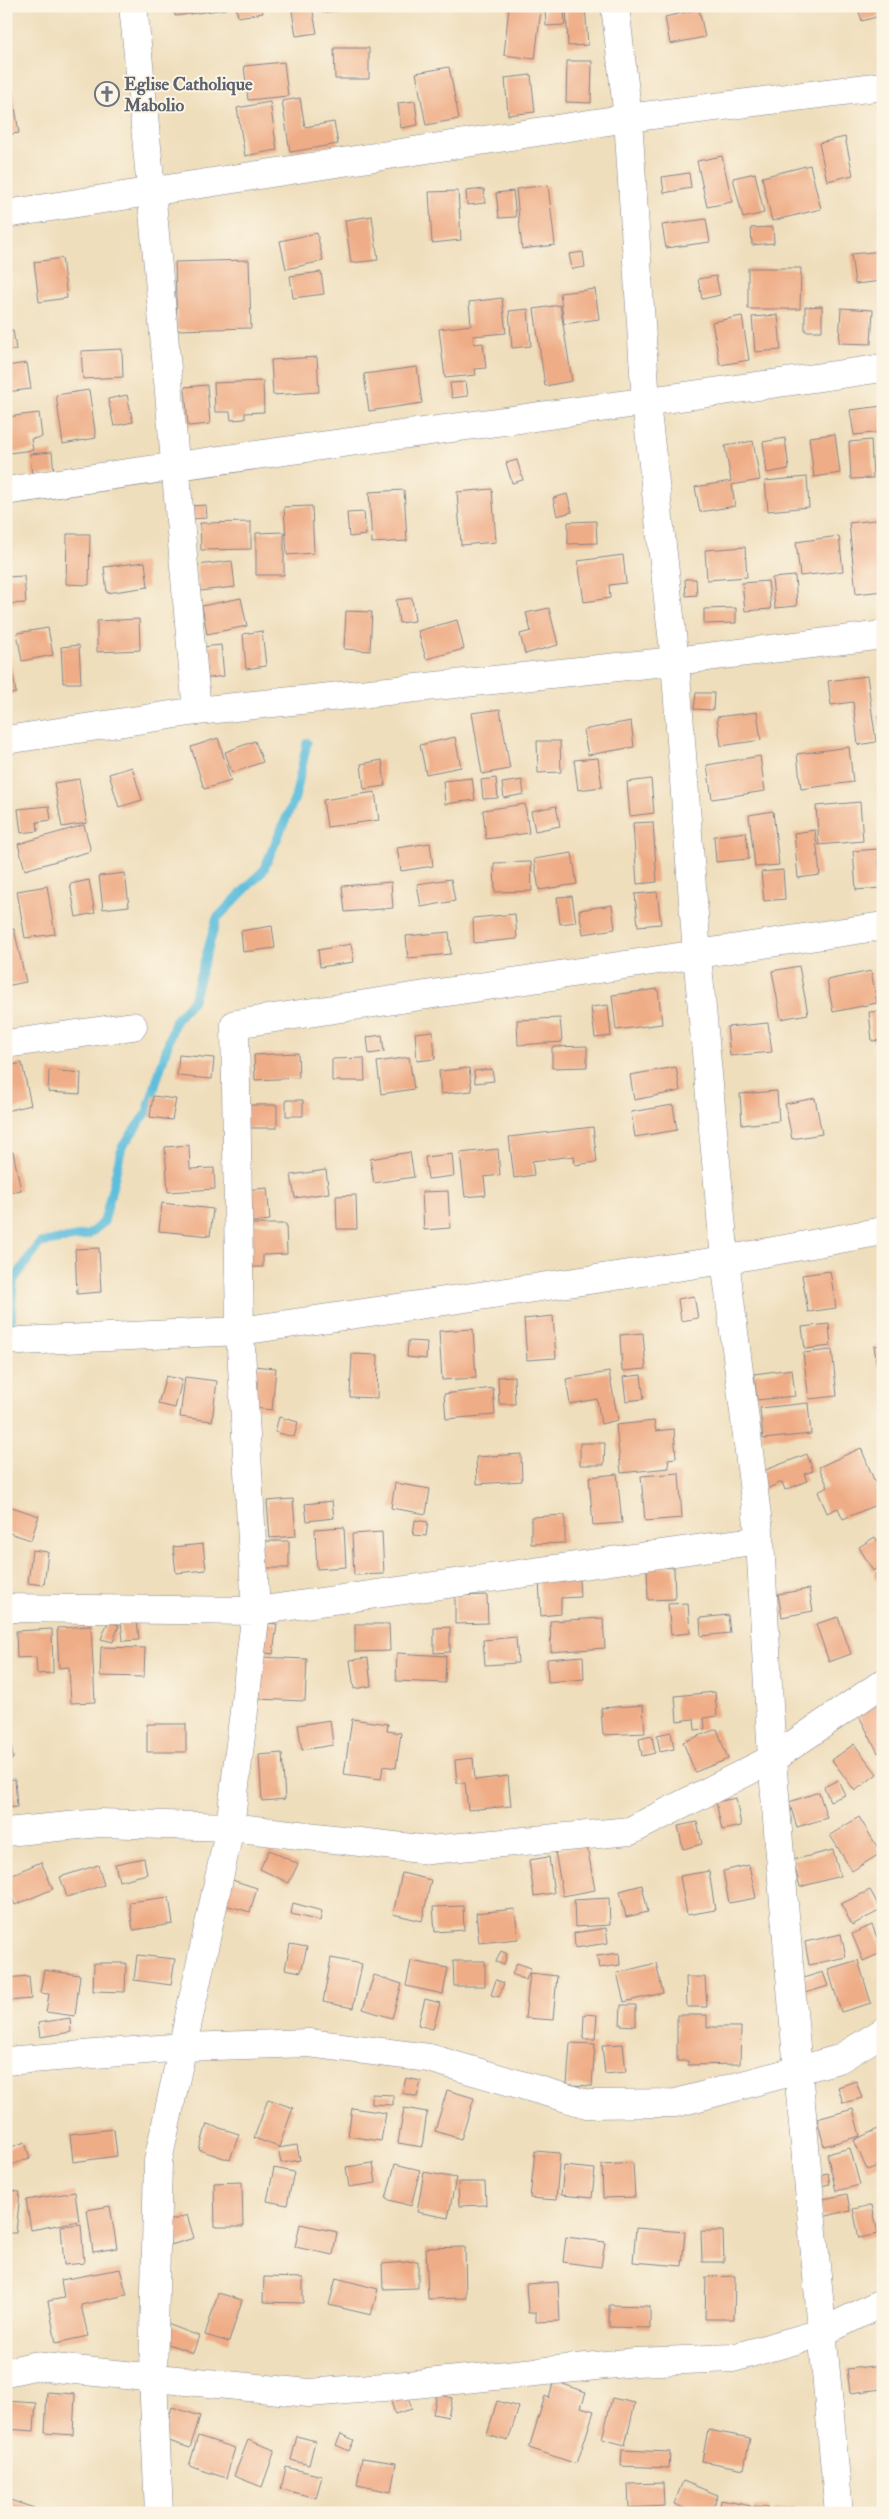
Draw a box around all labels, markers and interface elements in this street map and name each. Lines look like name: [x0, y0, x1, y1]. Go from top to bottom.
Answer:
place label: Eglise Catholique Mabolio: [123, 73, 253, 117]
church icon: Eglise Catholique Mabolio: [94, 81, 120, 107]

